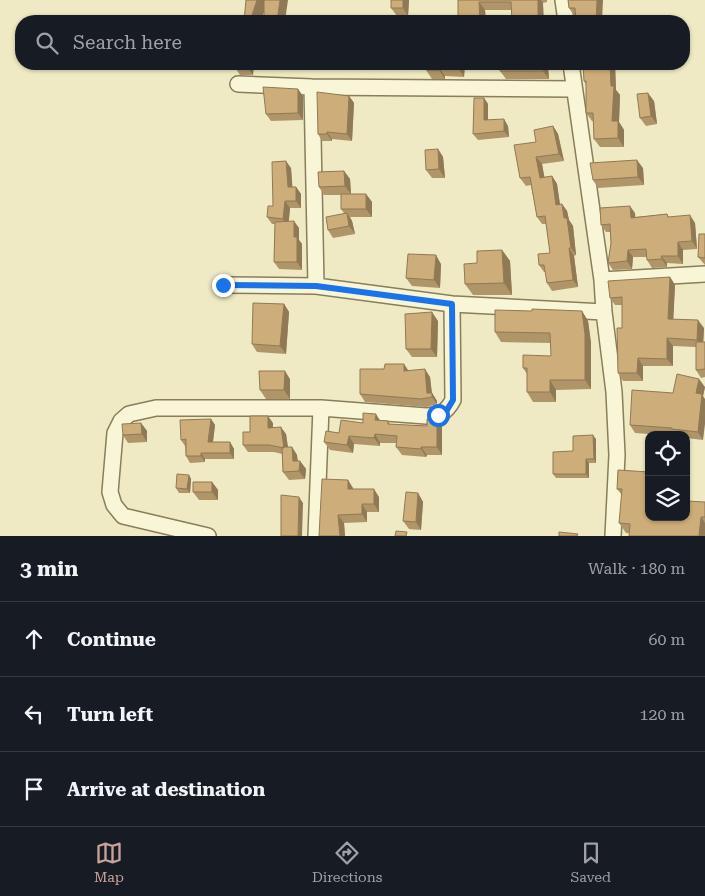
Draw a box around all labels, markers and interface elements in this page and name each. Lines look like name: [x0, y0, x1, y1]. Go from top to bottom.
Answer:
search box: [15, 15, 690, 70]
icon: search: [33, 29, 61, 57]
text: Search here: [73, 31, 182, 54]
route end: [212, 274, 235, 297]
route start: [427, 404, 450, 427]
map controls: [645, 431, 690, 521]
button: locate: [645, 431, 690, 476]
button: layers: [645, 476, 690, 521]
text: 3 min: [20, 557, 78, 581]
text: Walk · 180 m: [588, 559, 685, 578]
icon: ahead: [20, 625, 48, 653]
text: Continue: [67, 628, 156, 651]
text: 60 m: [648, 630, 685, 649]
icon: left: [20, 700, 48, 728]
text: Turn left: [67, 703, 153, 726]
text: 120 m: [639, 705, 685, 724]
icon: arrive: [20, 775, 48, 803]
text: Arrive at destination: [67, 778, 265, 801]
tab: Map: [94, 839, 124, 885]
tab: Directions: [312, 839, 382, 885]
tab: Saved: [570, 839, 611, 885]

